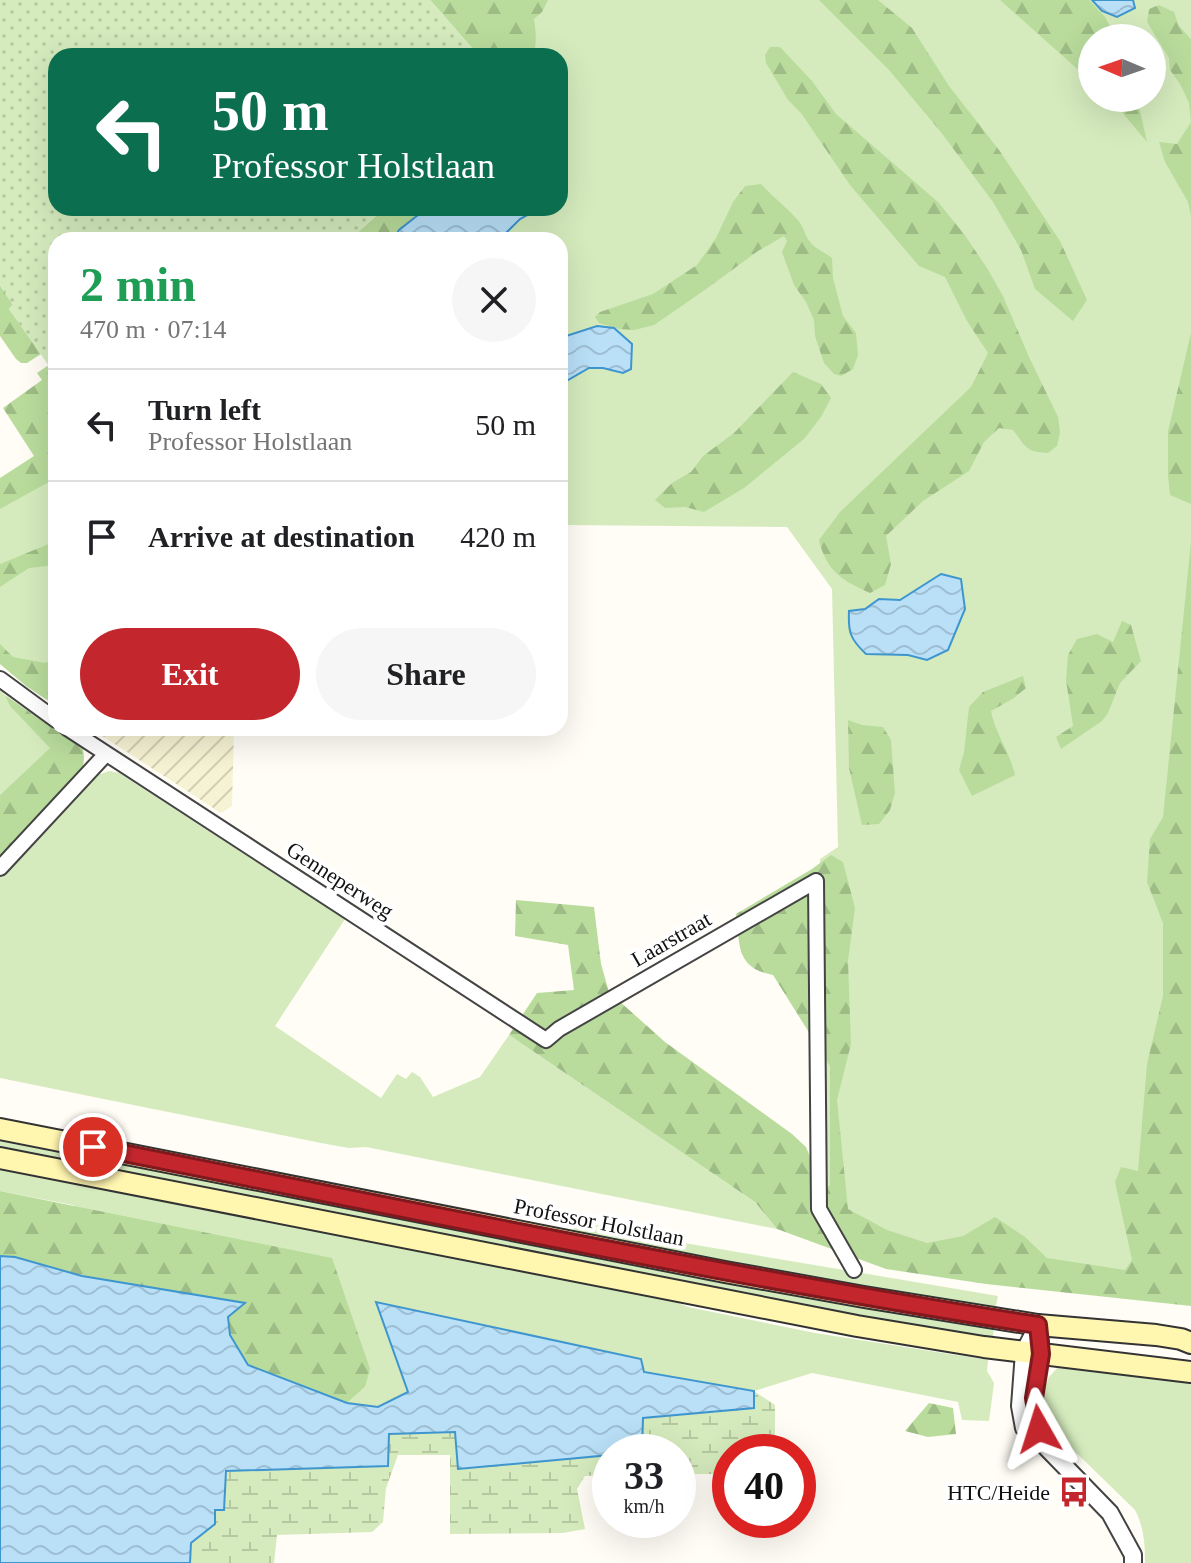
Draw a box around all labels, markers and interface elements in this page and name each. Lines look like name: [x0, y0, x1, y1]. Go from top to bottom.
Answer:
north arrow: [1078, 24, 1166, 112]
map controls: [1078, 24, 1166, 112]
icon: left: [80, 80, 184, 184]
text: 50 m: [212, 80, 329, 142]
text: Professor Holstlaan: [212, 146, 495, 186]
text: 2 min: [80, 258, 196, 311]
button: close: [452, 258, 536, 342]
text: 470 m · 07:14: [80, 315, 227, 344]
text: Turn left: [148, 393, 261, 426]
icon: left: [80, 403, 124, 447]
text: 50 m: [475, 408, 536, 441]
text: Professor Holstlaan: [148, 427, 352, 456]
icon: arrive: [80, 515, 124, 559]
text: Arrive at destination: [148, 520, 415, 553]
text: 420 m: [460, 520, 536, 553]
button: Exit: [80, 628, 300, 720]
button: Share: [316, 628, 536, 720]
street label: Genneperweg: [282, 836, 398, 924]
street label: Laarstraat: [627, 906, 715, 972]
pin: [59, 1113, 127, 1181]
icon: arrive: [71, 1125, 115, 1169]
street label: Professor Holstlaan: [512, 1193, 686, 1251]
position arrow: [997, 1387, 1081, 1471]
speed limit sign: 40: [712, 1434, 816, 1538]
text: 33: [624, 1453, 664, 1498]
bus stop icon: HTC/Heide: [1057, 1475, 1091, 1509]
place label: HTC/Heide: [947, 1480, 1050, 1505]
text: km/h: [623, 1495, 665, 1517]

